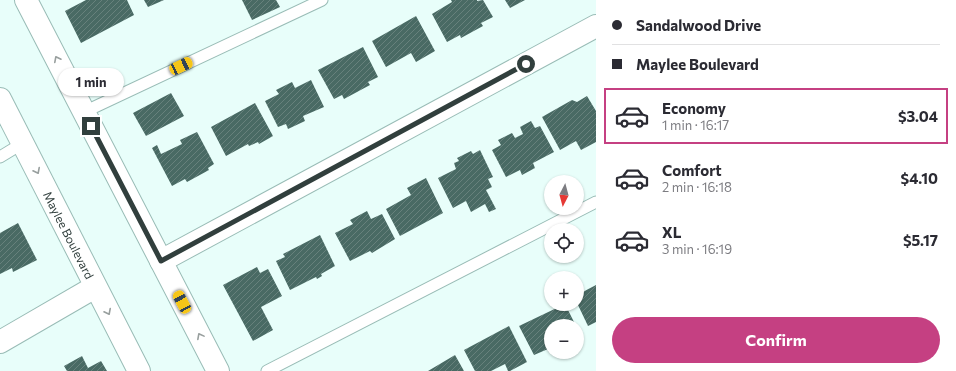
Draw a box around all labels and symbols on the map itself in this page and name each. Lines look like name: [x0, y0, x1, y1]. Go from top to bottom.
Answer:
car: [168, 55, 194, 77]
route start: [517, 55, 535, 73]
one-way arrow: [54, 56, 62, 63]
callout: 1 min: [58, 68, 124, 96]
route end: [82, 117, 100, 135]
one-way arrow: [32, 167, 39, 174]
north arrow: [544, 175, 584, 215]
street label: Maylee Boulevard: [41, 189, 97, 281]
car: [171, 289, 193, 315]
one-way arrow: [103, 307, 111, 315]
one-way arrow: [197, 333, 205, 341]

